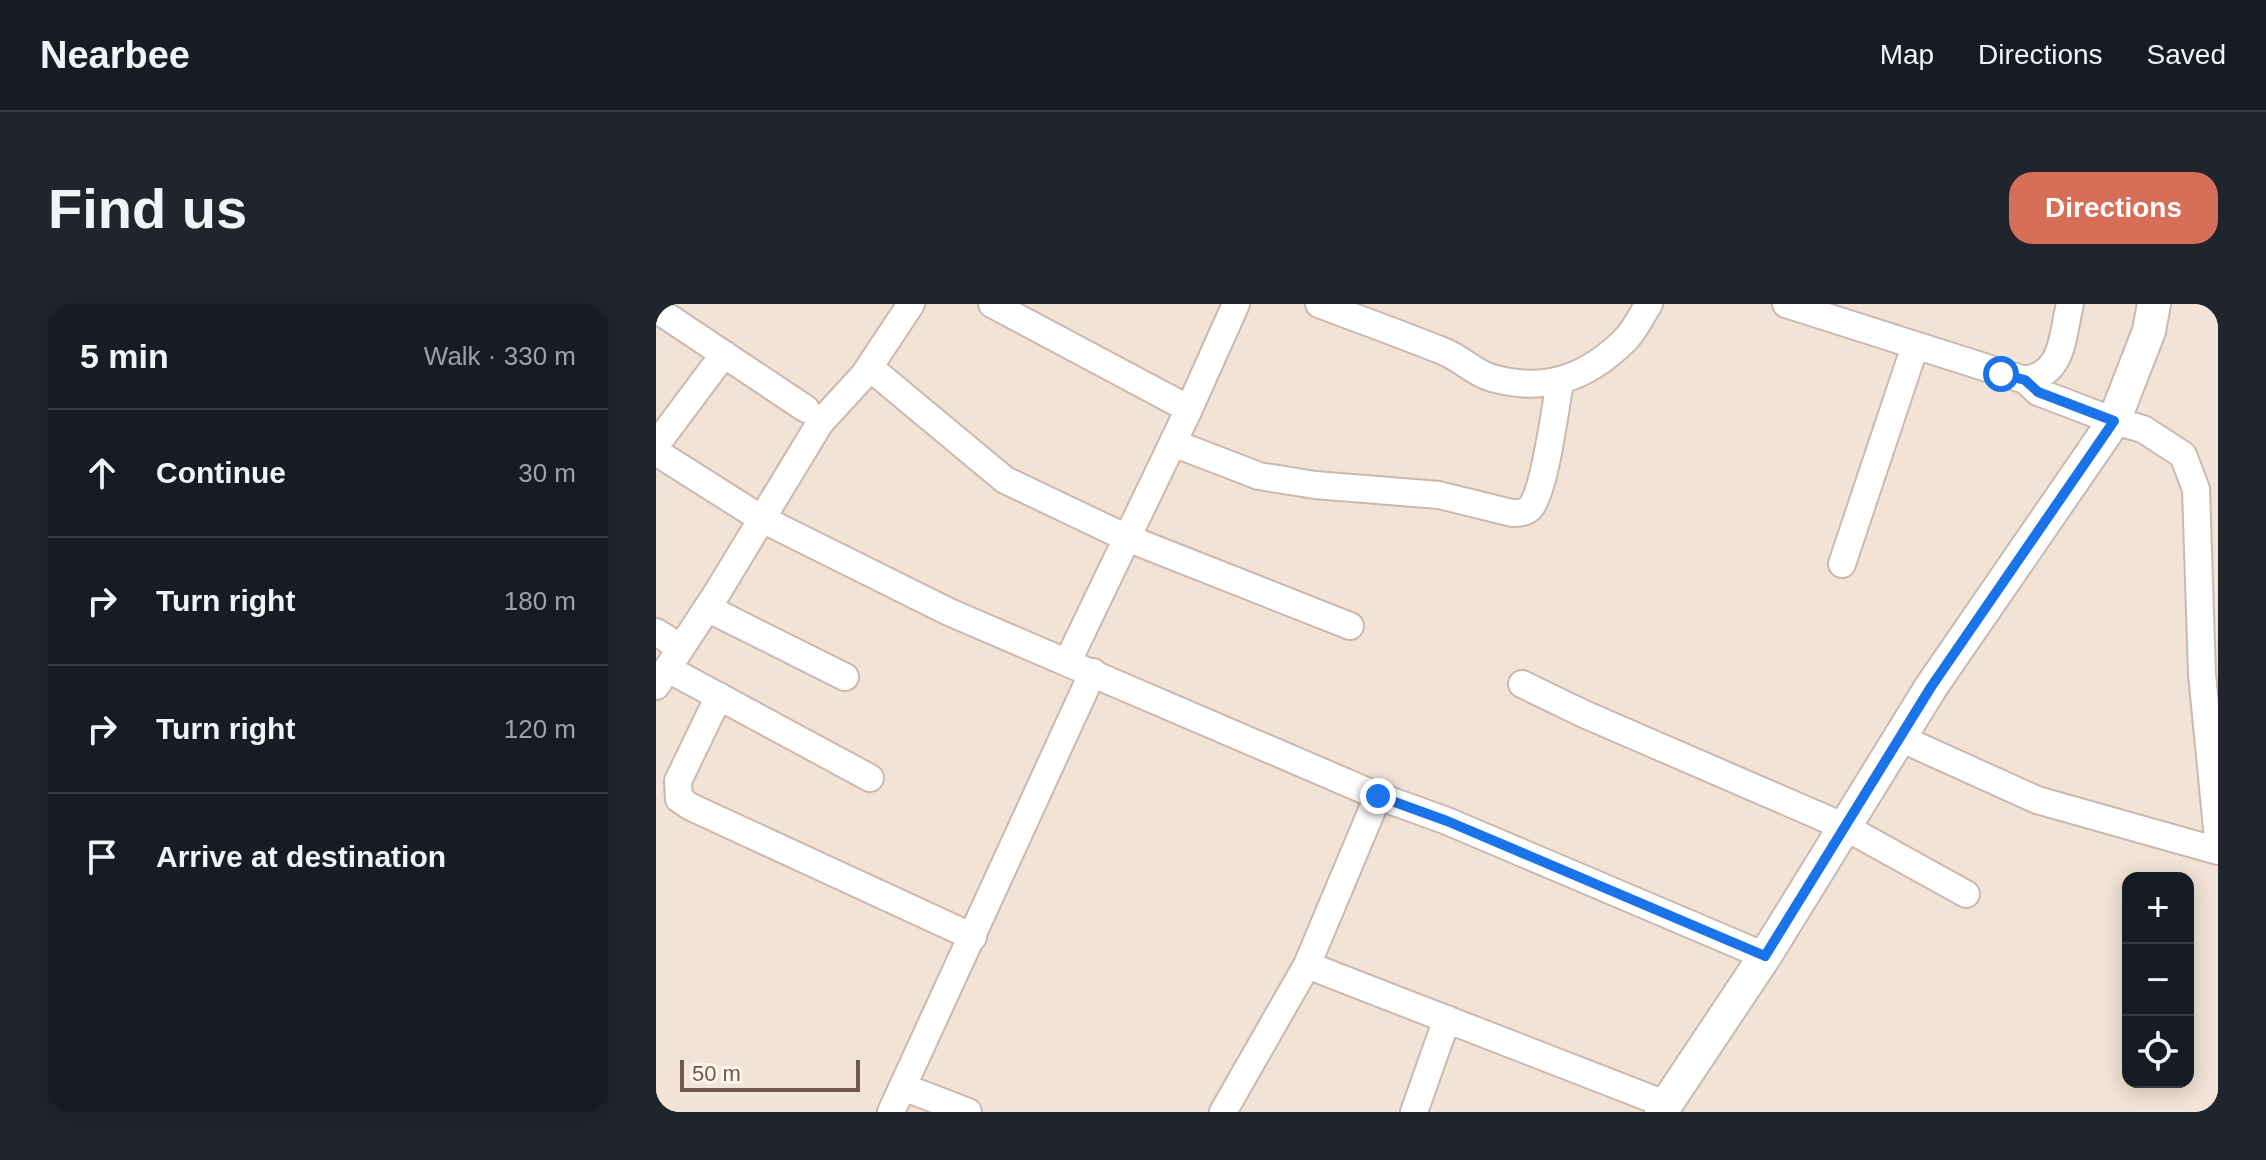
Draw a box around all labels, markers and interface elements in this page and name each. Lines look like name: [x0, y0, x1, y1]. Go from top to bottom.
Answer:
text: Nearbee: [40, 34, 190, 76]
text: Map: [1880, 39, 1934, 70]
text: Directions: [1978, 39, 2103, 70]
text: Saved: [2147, 39, 2226, 70]
button: Directions: [2009, 172, 2218, 244]
text: Find us: [48, 177, 247, 240]
text: 5 min: [80, 337, 169, 375]
text: Walk · 330 m: [424, 341, 576, 371]
route start: [1983, 356, 2019, 392]
icon: ahead: [80, 451, 124, 495]
text: Continue: [156, 456, 286, 489]
text: 30 m: [518, 458, 576, 488]
icon: right: [80, 579, 124, 623]
text: Turn right: [156, 584, 295, 617]
text: 180 m: [504, 586, 576, 616]
icon: right: [80, 707, 124, 751]
text: Turn right: [156, 712, 295, 745]
text: 120 m: [504, 714, 576, 744]
route end: [1360, 778, 1396, 814]
icon: arrive: [80, 835, 124, 879]
text: Arrive at destination: [156, 840, 446, 873]
map controls: [2122, 872, 2194, 1088]
button: +: [2122, 872, 2194, 944]
button: −: [2122, 944, 2194, 1016]
button: locate: [2122, 1016, 2194, 1088]
scale bar: [680, 1056, 860, 1092]
text: 50 m: [692, 1061, 741, 1086]

